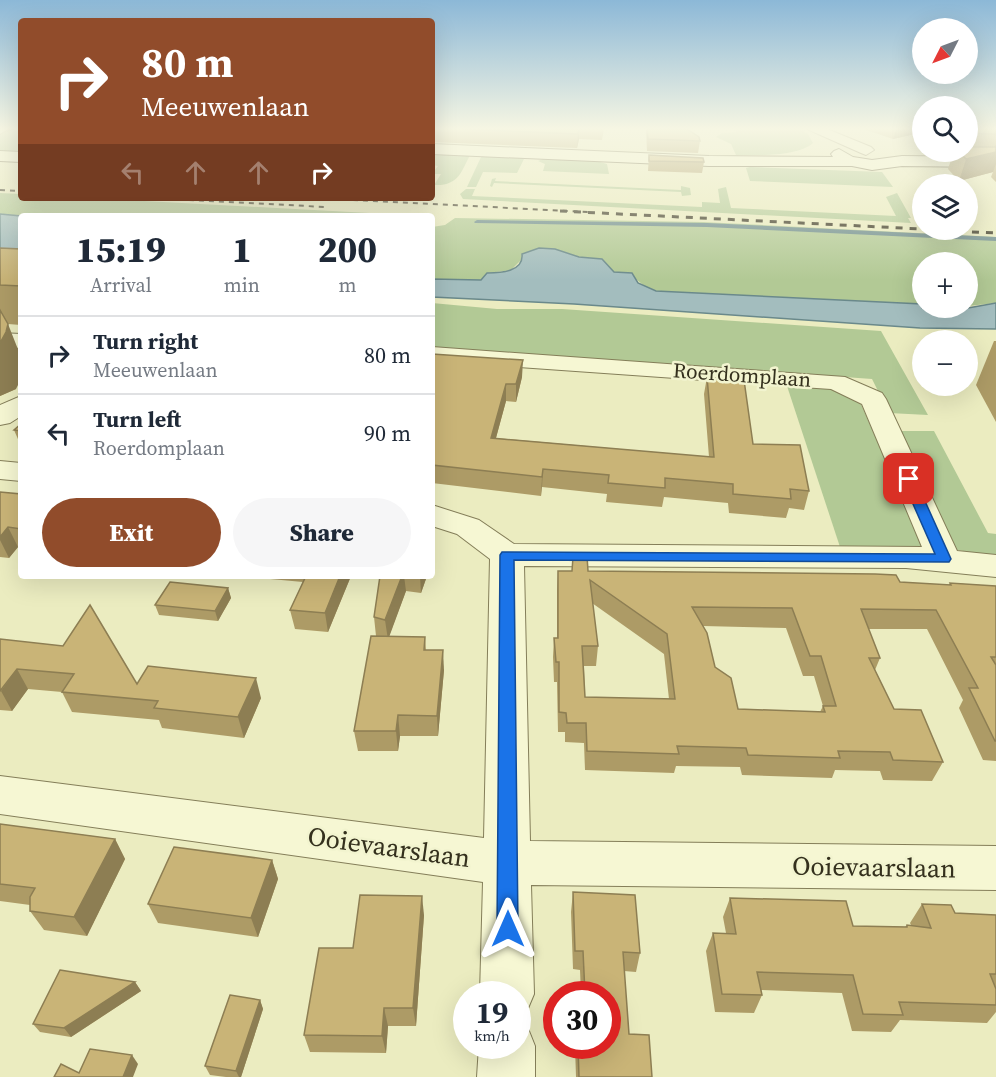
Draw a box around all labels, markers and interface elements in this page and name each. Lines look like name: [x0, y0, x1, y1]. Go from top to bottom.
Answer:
north arrow: [912, 18, 978, 84]
map controls: [912, 18, 978, 396]
text: 80 m: [141, 33, 234, 91]
icon: right: [42, 42, 120, 120]
text: Meeuwenlaan: [141, 88, 309, 125]
button: search: [912, 96, 978, 162]
icon: left: [116, 156, 149, 189]
icon: ahead: [179, 156, 212, 189]
icon: ahead: [242, 156, 275, 189]
icon: right: [305, 156, 338, 189]
button: layers: [912, 174, 978, 240]
text: 15:19: [76, 225, 166, 274]
text: 1: [232, 225, 252, 274]
text: 200: [318, 225, 377, 274]
button: +: [912, 252, 978, 318]
text: Arrival: [90, 271, 152, 299]
text: min: [224, 271, 260, 299]
text: m: [338, 271, 356, 299]
text: Turn right: [93, 326, 198, 356]
button: −: [912, 330, 978, 396]
icon: right: [42, 339, 75, 372]
text: 80 m: [364, 340, 411, 370]
street label: Roerdomplaan: [672, 355, 812, 394]
text: Meeuwenlaan: [93, 356, 218, 384]
text: Turn left: [93, 404, 181, 434]
icon: left: [42, 417, 75, 450]
text: 90 m: [364, 418, 411, 448]
text: Roerdomplaan: [93, 434, 225, 462]
pin: [883, 453, 934, 504]
icon: arrive: [892, 462, 925, 495]
button: Exit: [42, 498, 221, 567]
button: Share: [233, 498, 411, 567]
street label: Ooievaarslaan: [305, 818, 473, 876]
street label: Ooievaarslaan: [792, 848, 956, 886]
position arrow: [476, 897, 540, 961]
speed limit sign: 30: [543, 981, 621, 1059]
text: 19: [476, 992, 508, 1033]
text: km/h: [474, 1025, 510, 1046]

